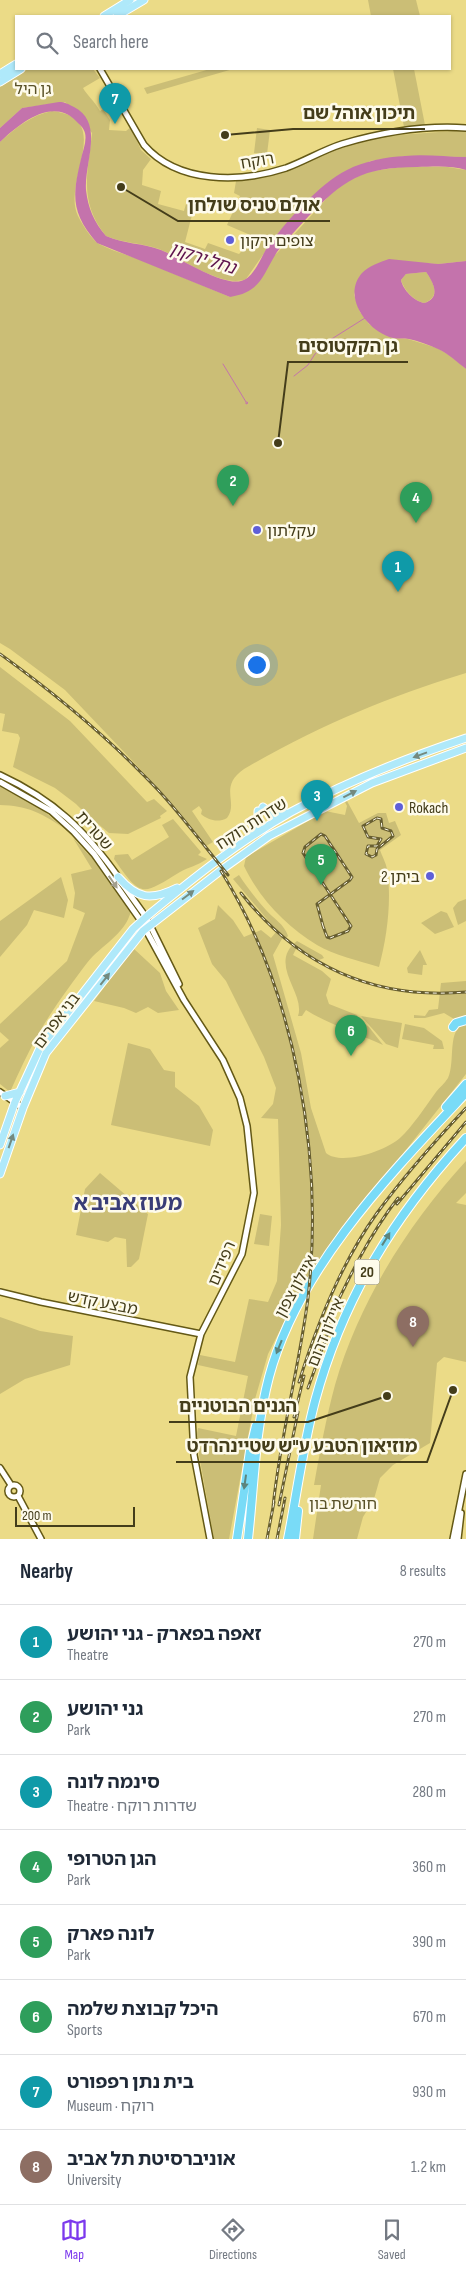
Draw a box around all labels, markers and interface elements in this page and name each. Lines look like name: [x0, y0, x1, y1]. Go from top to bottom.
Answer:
search box: [15, 15, 451, 70]
icon: search: [33, 29, 61, 57]
text: Search here: [73, 31, 149, 54]
park label: גן היל: [15, 80, 51, 99]
pin: 7: [99, 83, 131, 124]
callout: תיכון אוהל שם: [293, 96, 425, 129]
text: תיכון אוהל שם: [303, 103, 415, 124]
street label: רוקח: [239, 149, 276, 174]
callout: אולם טניס שולחן: [178, 188, 330, 221]
text: אולם טניס שולחן: [188, 195, 320, 216]
place label: צופים ירקון: [240, 232, 314, 251]
marker: צופים ירקון: [224, 234, 236, 246]
water label: נחל ירקון: [167, 238, 240, 279]
callout: גן הקקטוסים: [288, 329, 408, 362]
text: גן הקקטוסים: [298, 336, 398, 357]
pin: 2: [217, 465, 249, 506]
pin: 4: [400, 482, 432, 523]
place label: עקלתון: [267, 522, 316, 541]
marker: עקלתון: [251, 524, 263, 536]
pin: 1: [382, 551, 414, 592]
your location: [244, 652, 270, 678]
one-way arrow: [412, 751, 427, 759]
pin: 3: [301, 780, 333, 821]
one-way arrow: [342, 790, 357, 798]
street label: שדרות רוקח: [213, 794, 291, 854]
place label: Rokach: [409, 799, 448, 818]
marker: Rokach: [393, 801, 405, 813]
street label: שטרית: [72, 808, 116, 854]
pin: 5: [305, 844, 337, 885]
place label: ביתן 2: [381, 868, 420, 887]
marker: ביתן 2: [424, 870, 436, 882]
one-way arrow: [108, 875, 118, 889]
one-way arrow: [181, 890, 194, 901]
one-way arrow: [99, 973, 110, 986]
street label: בני אפרים: [30, 989, 84, 1053]
pin: 6: [335, 1015, 367, 1056]
one-way arrow: [8, 1133, 16, 1148]
district label: מעוז אביב א: [74, 1191, 182, 1216]
one-way arrow: [381, 1233, 390, 1246]
street label: רפידים: [205, 1239, 240, 1289]
street label: איילון צפון: [271, 1252, 321, 1321]
road number: 20: [354, 1260, 380, 1284]
street label: מבצע קדש: [66, 1287, 139, 1320]
street label: איילון דרום: [304, 1295, 349, 1370]
pin: 8: [397, 1306, 429, 1347]
one-way arrow: [274, 1340, 282, 1354]
callout: הגנים הבוטניים: [169, 1389, 308, 1422]
text: הגנים הבוטניים: [179, 1396, 297, 1417]
callout: מוזיאון הטבע ע"ש שטיינהרדט: [176, 1429, 427, 1462]
text: מוזיאון הטבע ע"ש שטיינהרדט: [187, 1436, 418, 1457]
one-way arrow: [241, 1474, 249, 1490]
park label: חורשת בון: [309, 1495, 377, 1514]
scale bar: [15, 1504, 135, 1527]
text: 200 m: [22, 1507, 51, 1524]
text: Nearby: [20, 1559, 73, 1584]
text: 8 results: [400, 1562, 446, 1581]
text: זאפה בפארק - גני יהושע: [67, 1623, 262, 1646]
text: 1: [33, 1633, 39, 1652]
text: 270 m: [413, 1633, 446, 1652]
text: Theatre: [67, 1646, 108, 1665]
text: גני יהושע: [67, 1698, 143, 1721]
text: 2: [32, 1708, 40, 1727]
text: 270 m: [413, 1708, 446, 1727]
text: Park: [67, 1721, 90, 1740]
text: סינמה לונה: [67, 1771, 160, 1794]
text: 3: [32, 1783, 40, 1802]
text: 280 m: [412, 1783, 446, 1802]
text: Theatre · שדרות רוקח: [67, 1797, 197, 1816]
text: הגן הטרופי: [67, 1848, 157, 1871]
text: 4: [32, 1858, 40, 1877]
text: 360 m: [412, 1858, 446, 1877]
text: Park: [67, 1871, 90, 1890]
text: לונה פארק: [67, 1923, 155, 1946]
text: 5: [32, 1933, 40, 1952]
text: 390 m: [412, 1933, 446, 1952]
text: Park: [67, 1946, 90, 1965]
text: היכל קבוצת שלמה: [67, 1998, 219, 2021]
text: 6: [32, 2008, 40, 2027]
text: 670 m: [413, 2008, 446, 2027]
text: Sports: [67, 2021, 102, 2040]
text: בית נתן רפפורט: [67, 2071, 194, 2094]
text: 7: [33, 2083, 39, 2102]
text: 930 m: [412, 2083, 446, 2102]
text: Museum · רוקח: [67, 2097, 154, 2116]
text: אוניברסיטת תל אביב: [67, 2148, 236, 2171]
text: 8: [32, 2158, 40, 2177]
text: 1.2 km: [411, 2158, 446, 2177]
text: University: [67, 2171, 121, 2190]
tab: Map: [60, 2216, 88, 2263]
tab: Directions: [209, 2216, 257, 2263]
tab: Saved: [378, 2216, 406, 2263]

